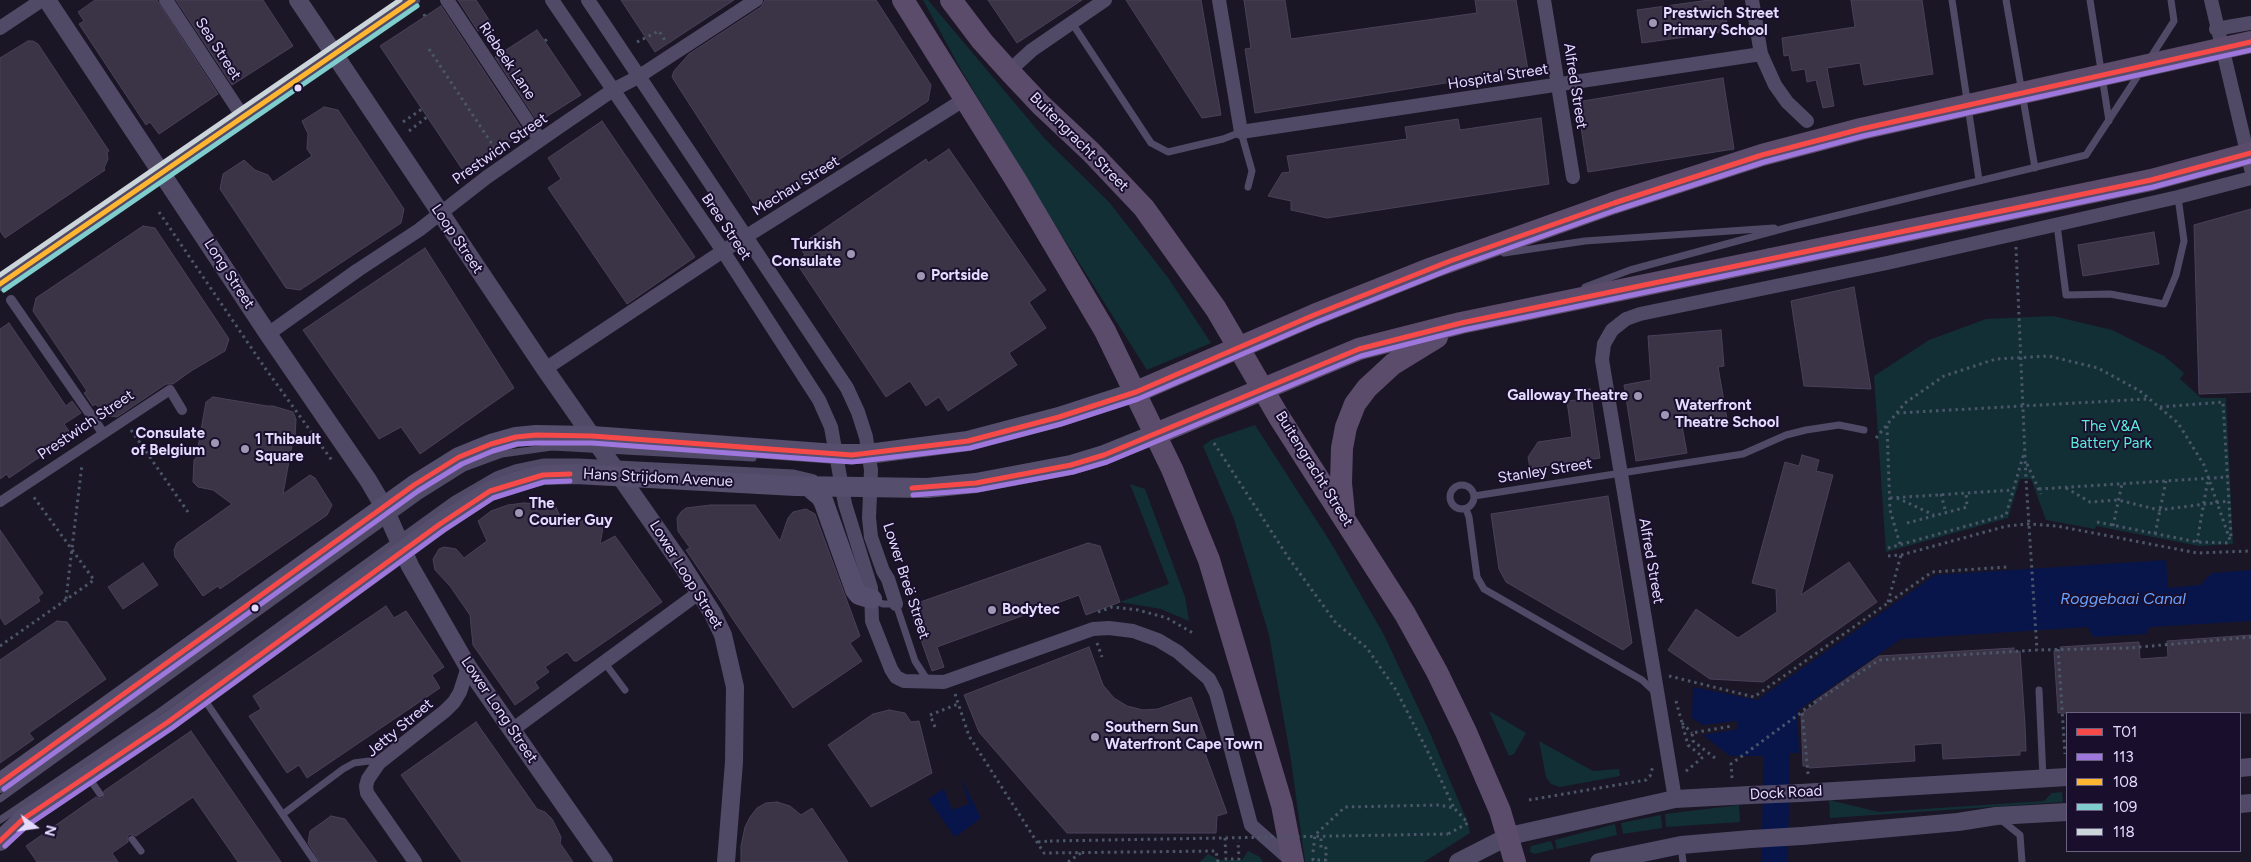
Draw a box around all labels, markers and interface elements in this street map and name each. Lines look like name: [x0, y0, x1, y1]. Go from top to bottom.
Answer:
place label: Prestwich Street Primary School: [1663, 5, 1779, 40]
street label: Sea Street: [191, 14, 245, 84]
marker: Prestwich Street Primary School: [1647, 17, 1659, 29]
street label: Riebeek Lane: [475, 19, 539, 103]
street label: Alfred Street: [1559, 42, 1591, 130]
street label: Hospital Street: [1446, 60, 1550, 94]
unlabelled marker: [293, 83, 303, 93]
street label: Buitengracht Street: [1026, 89, 1132, 195]
street label: Prestwich Street: [449, 110, 551, 188]
street label: Mechau Street: [749, 152, 843, 220]
street label: Bree Street: [697, 190, 755, 264]
street label: Loop Street: [427, 201, 487, 277]
street label: Long Street: [200, 236, 258, 312]
place label: Turkish Consulate: [771, 236, 841, 271]
marker: Turkish Consulate: [845, 248, 857, 260]
place label: Portside: [931, 267, 988, 285]
marker: Portside: [915, 270, 927, 282]
street label: Prestwich Street: [35, 386, 137, 464]
place label: Galloway Theatre: [1507, 387, 1628, 405]
marker: Galloway Theatre: [1632, 390, 1644, 402]
place label: Waterfront Theatre School: [1675, 397, 1779, 432]
street label: Buitengracht Street: [1271, 408, 1357, 530]
marker: Waterfront Theatre School: [1659, 409, 1671, 421]
park label: The V&A Battery Park: [2070, 418, 2152, 453]
place label: Consulate of Belgium: [131, 425, 205, 460]
place label: 1 Thibault Square: [255, 431, 321, 466]
marker: Consulate of Belgium: [209, 437, 221, 449]
marker: 1 Thibault Square: [239, 443, 251, 455]
street label: Stanley Street: [1496, 455, 1594, 487]
street label: Hans Strijdom Avenue: [583, 465, 733, 491]
place label: The Courier Guy: [529, 495, 613, 530]
marker: The Courier Guy: [513, 507, 525, 519]
street label: Lower Loop Street: [645, 517, 727, 633]
street label: Alfred Street: [1635, 517, 1667, 605]
street label: Lower Breë Street: [879, 521, 933, 641]
water label: Roggebaai Canal: [2060, 589, 2186, 609]
place label: Bodytec: [1002, 601, 1060, 619]
unlabelled marker: [250, 603, 260, 613]
marker: Bodytec: [986, 604, 998, 616]
street label: Lower Long Street: [457, 653, 541, 767]
street label: Jetty Street: [363, 695, 437, 761]
legend: [2066, 712, 2241, 852]
place label: Southern Sun Waterfront Cape Town: [1105, 719, 1262, 754]
text: T01: [2113, 723, 2137, 741]
marker: Southern Sun Waterfront Cape Town: [1089, 731, 1101, 743]
text: 113: [2113, 748, 2134, 766]
text: 108: [2113, 773, 2138, 791]
street label: Dock Road: [1749, 782, 1823, 804]
text: 109: [2113, 798, 2137, 816]
north arrow: [10, 802, 60, 852]
text: N: [40, 823, 60, 838]
text: 118: [2113, 823, 2135, 841]

